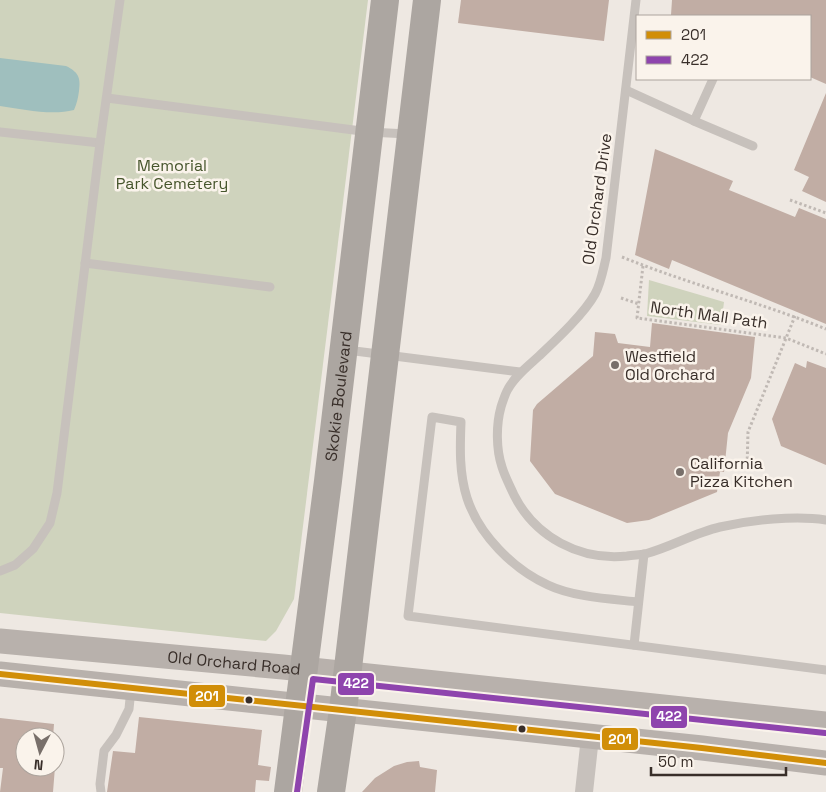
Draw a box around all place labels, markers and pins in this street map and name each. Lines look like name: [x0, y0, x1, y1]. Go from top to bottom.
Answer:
place label: Westfield Old Orchard: [625, 346, 715, 385]
marker: Westfield Old Orchard: [609, 359, 621, 371]
place label: California Pizza Kitchen: [690, 453, 793, 492]
marker: California Pizza Kitchen: [674, 466, 686, 478]
unlabelled marker: [244, 695, 254, 705]
unlabelled marker: [517, 724, 527, 734]

